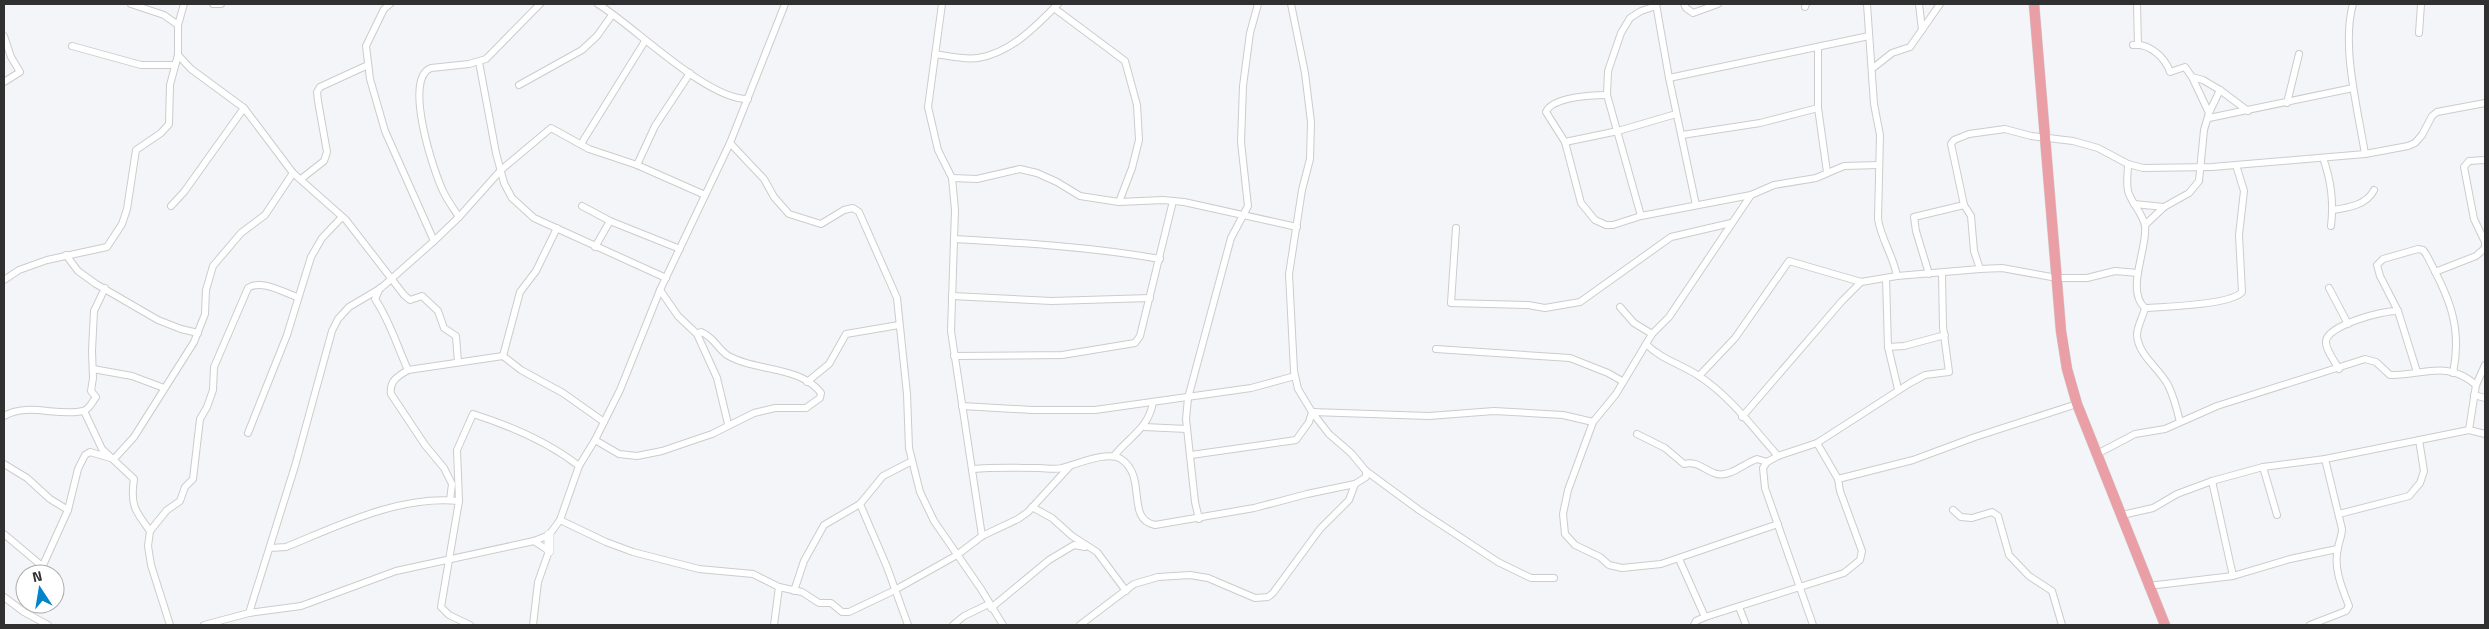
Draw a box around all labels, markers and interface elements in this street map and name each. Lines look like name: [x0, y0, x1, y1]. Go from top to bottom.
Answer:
north arrow: [15, 564, 65, 614]
text: N: [30, 565, 44, 587]

